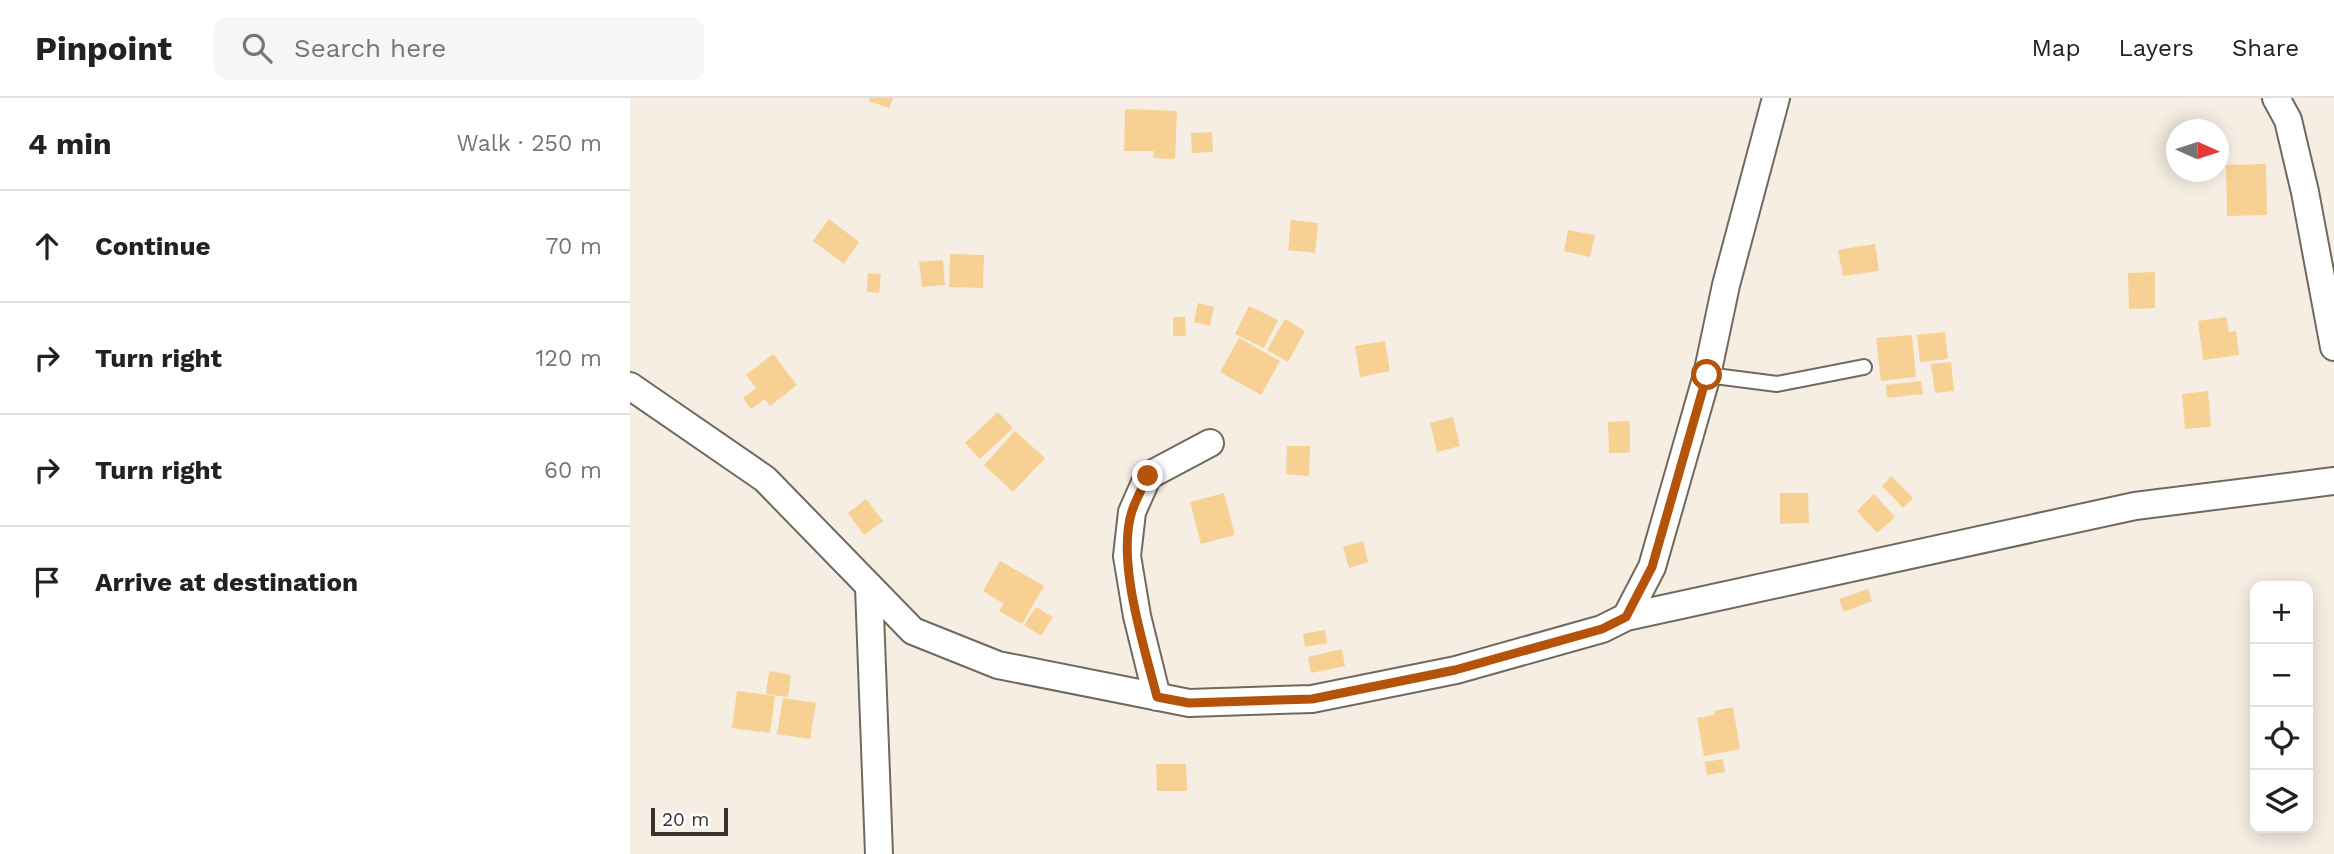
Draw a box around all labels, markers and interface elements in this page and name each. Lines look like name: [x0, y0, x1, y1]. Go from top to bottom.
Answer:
search box: [214, 17, 704, 80]
text: Pinpoint: [35, 29, 172, 68]
icon: search: [238, 29, 276, 67]
text: Search here: [294, 33, 446, 63]
text: Map: [2032, 34, 2080, 62]
text: Layers: [2118, 34, 2194, 62]
text: Share: [2232, 34, 2299, 62]
north arrow: [2166, 119, 2229, 182]
text: 4 min: [28, 126, 112, 161]
text: Walk · 250 m: [456, 130, 602, 157]
icon: ahead: [28, 227, 66, 265]
text: Continue: [95, 231, 211, 261]
text: 70 m: [545, 233, 602, 260]
icon: right: [28, 339, 66, 377]
text: Turn right: [95, 343, 222, 373]
text: 120 m: [536, 345, 602, 372]
route start: [1691, 359, 1722, 390]
icon: right: [28, 451, 66, 489]
text: Turn right: [95, 455, 222, 485]
text: 60 m: [544, 457, 602, 484]
route end: [1132, 460, 1163, 491]
icon: arrive: [28, 563, 66, 601]
text: Arrive at destination: [95, 567, 358, 597]
map controls: [2250, 581, 2313, 833]
button: +: [2250, 581, 2313, 644]
button: −: [2250, 644, 2313, 707]
button: locate: [2250, 707, 2313, 770]
button: layers: [2250, 770, 2313, 833]
scale bar: [651, 805, 728, 837]
text: 20 m: [662, 808, 709, 831]

